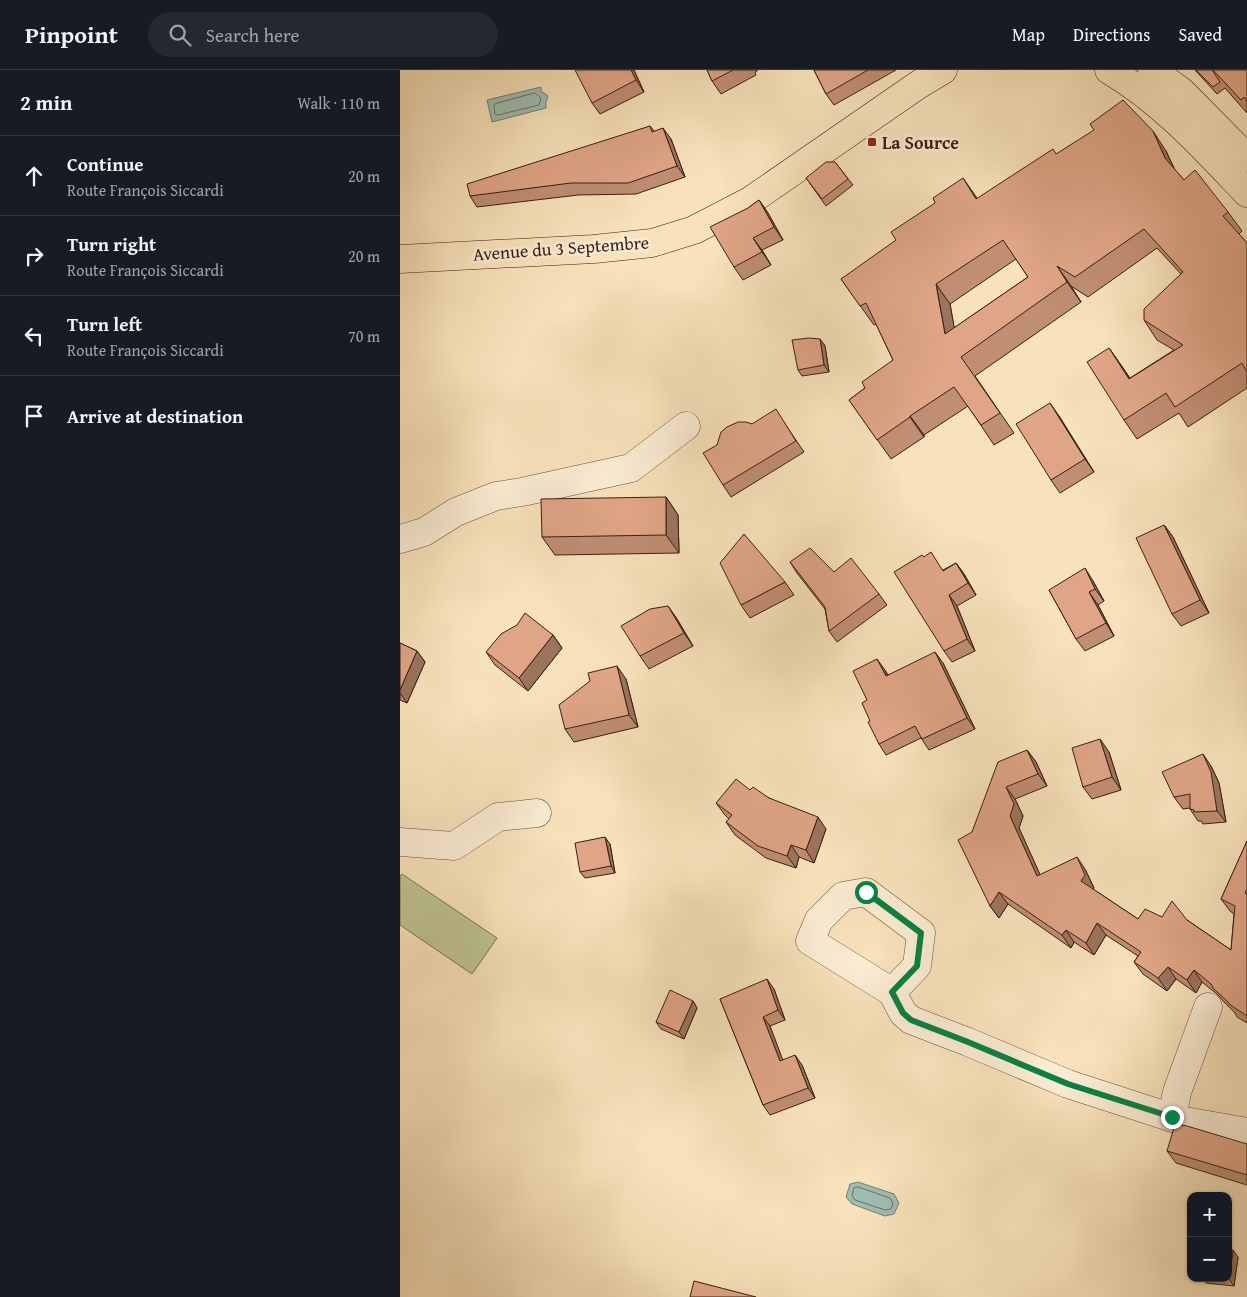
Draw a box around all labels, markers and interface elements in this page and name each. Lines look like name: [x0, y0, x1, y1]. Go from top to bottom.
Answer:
search box: [148, 12, 498, 57]
text: Pinpoint: [25, 17, 118, 52]
icon: search: [166, 21, 194, 49]
text: Search here: [206, 21, 299, 49]
text: Map: [1012, 21, 1045, 48]
text: Directions: [1073, 21, 1150, 48]
text: Saved: [1178, 21, 1222, 48]
text: 2 min: [20, 87, 72, 118]
text: Walk · 110 m: [297, 91, 380, 115]
place label: La Source: [882, 129, 959, 156]
marker: La Source: [866, 136, 878, 148]
text: Continue: [67, 150, 144, 178]
icon: ahead: [20, 162, 48, 190]
text: 20 m: [348, 164, 380, 188]
text: Route François Siccardi: [67, 178, 224, 202]
street label: Avenue du 3 Septembre: [472, 228, 650, 268]
text: Turn right: [67, 230, 156, 258]
icon: right: [20, 242, 48, 270]
text: 20 m: [348, 244, 380, 268]
text: Route François Siccardi: [67, 258, 224, 282]
text: Turn left: [67, 310, 142, 338]
icon: left: [20, 322, 48, 350]
text: 70 m: [348, 324, 380, 348]
text: Route François Siccardi: [67, 338, 224, 362]
icon: arrive: [20, 402, 48, 430]
text: Arrive at destination: [67, 402, 243, 430]
route start: [855, 881, 878, 904]
route end: [1161, 1106, 1184, 1129]
map controls: [1187, 1192, 1232, 1282]
button: +: [1187, 1192, 1232, 1237]
button: −: [1187, 1237, 1232, 1282]

